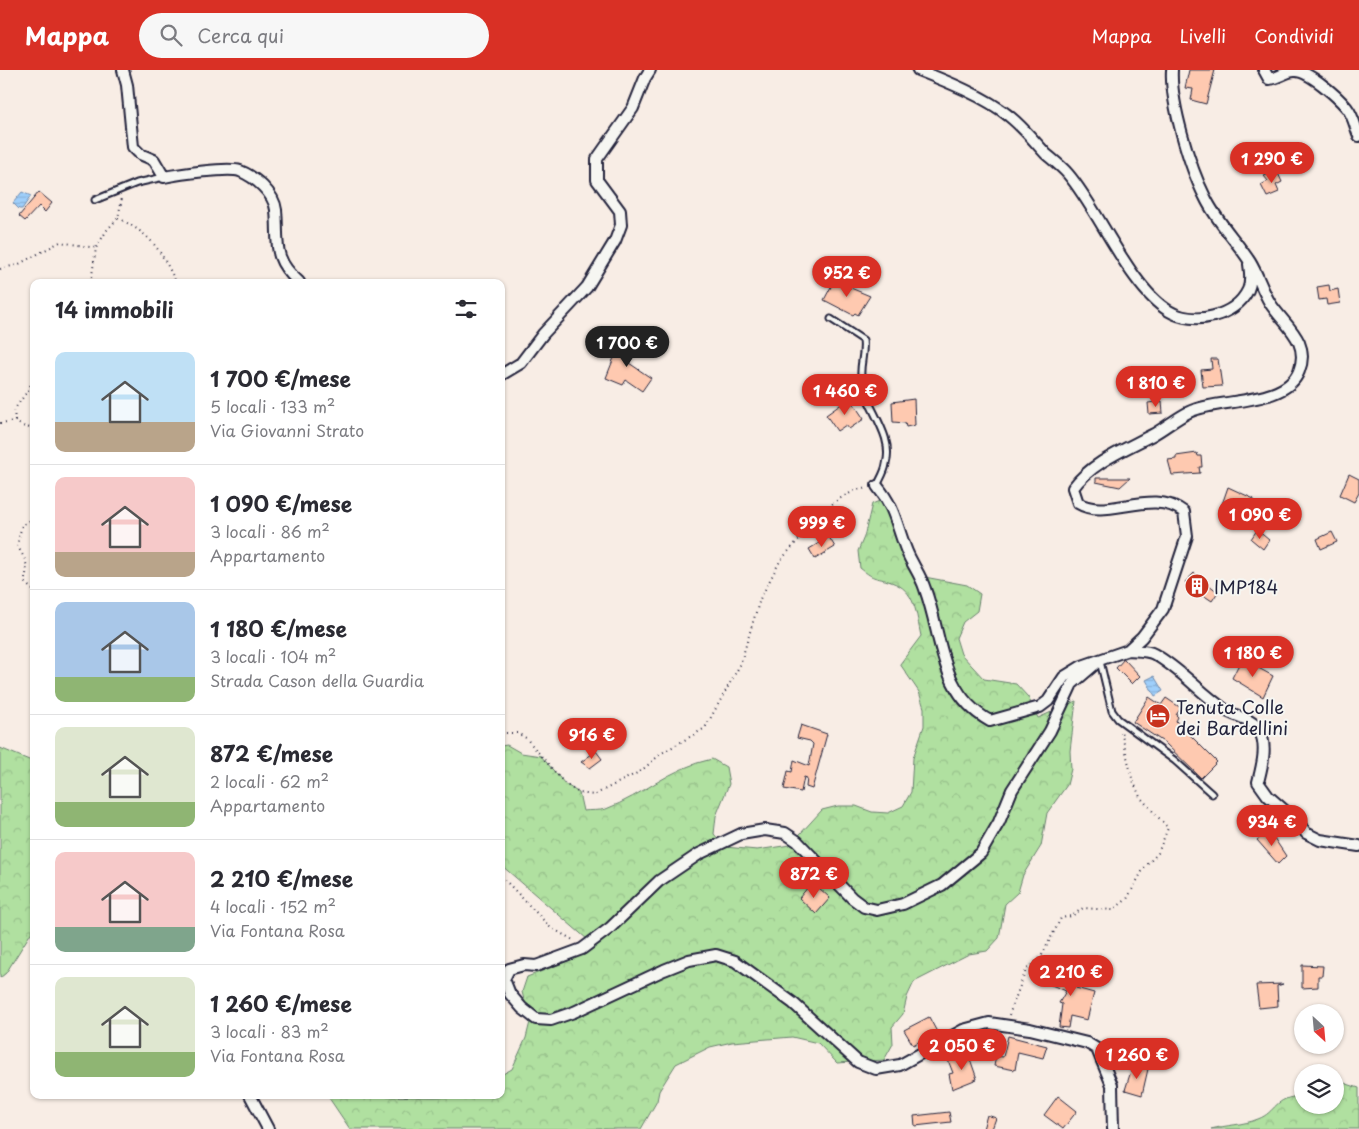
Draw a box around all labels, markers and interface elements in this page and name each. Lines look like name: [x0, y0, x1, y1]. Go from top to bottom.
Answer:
search box: [139, 13, 489, 58]
text: Mappa: [25, 17, 109, 53]
icon: search: [157, 21, 185, 49]
text: Cerca qui: [197, 21, 284, 49]
text: Mappa: [1092, 22, 1152, 49]
text: Livelli: [1180, 22, 1226, 49]
text: Condividi: [1254, 22, 1334, 49]
pin: 1 290 €: [1226, 142, 1318, 184]
text: 1 290 €: [1241, 146, 1303, 170]
pin: 952 €: [812, 256, 882, 298]
text: 952 €: [823, 260, 871, 284]
text: 14 immobili: [55, 293, 173, 325]
icon: filters: [452, 295, 480, 323]
pin: 1 700 €: [581, 326, 673, 368]
text: 1 700 €: [596, 330, 658, 354]
text: 1 700 €/mese: [210, 362, 351, 394]
pin: 1 810 €: [1110, 366, 1202, 408]
text: 1 810 €: [1127, 370, 1185, 394]
icon: home: [95, 372, 155, 432]
pin: 1 460 €: [799, 374, 891, 416]
text: 1 460 €: [813, 378, 877, 402]
text: 5 locali · 133 m²: [210, 394, 335, 418]
text: Via Giovanni Strato: [210, 418, 364, 442]
text: 1 090 €/mese: [210, 487, 352, 519]
icon: home: [95, 497, 155, 557]
pin: 1 090 €: [1214, 498, 1306, 540]
text: 1 090 €: [1229, 502, 1291, 526]
pin: 999 €: [787, 506, 857, 548]
text: 999 €: [799, 510, 845, 534]
text: 3 locali · 86 m²: [210, 519, 330, 543]
text: Appartamento: [210, 543, 325, 567]
building icon: IMP184: [1184, 573, 1210, 599]
place label: IMP184: [1214, 573, 1278, 600]
text: 1 180 €/mese: [210, 612, 347, 644]
icon: home: [95, 622, 155, 682]
pin: 1 180 €: [1207, 636, 1299, 678]
text: 1 180 €: [1224, 640, 1282, 664]
text: 3 locali · 104 m²: [210, 644, 336, 668]
text: Strada Cason della Guardia: [210, 668, 424, 692]
place label: Tenuta Colle dei Bardellini: [1176, 693, 1288, 741]
hotel icon: Tenuta Colle dei Bardellini: [1145, 703, 1171, 729]
pin: 916 €: [557, 718, 627, 760]
text: 916 €: [569, 722, 615, 746]
text: 872 €/mese: [210, 737, 333, 769]
icon: home: [95, 747, 155, 807]
text: 2 locali · 62 m²: [210, 769, 329, 793]
text: Appartamento: [210, 793, 325, 817]
pin: 934 €: [1237, 804, 1307, 847]
text: 934 €: [1248, 809, 1296, 833]
pin: 872 €: [779, 856, 849, 899]
text: 872 €: [790, 861, 838, 885]
text: 2 210 €/mese: [210, 862, 353, 894]
icon: home: [95, 872, 155, 932]
text: 4 locali · 152 m²: [210, 894, 336, 918]
text: Via Fontana Rosa: [210, 918, 345, 942]
pin: 2 210 €: [1025, 954, 1117, 997]
text: 2 210 €: [1039, 959, 1103, 983]
text: 1 260 €/mese: [210, 987, 352, 1019]
icon: home: [95, 997, 155, 1057]
north arrow: [1294, 1004, 1344, 1054]
map controls: [1294, 1004, 1344, 1114]
text: 3 locali · 83 m²: [210, 1019, 329, 1043]
pin: 2 050 €: [916, 1028, 1008, 1071]
text: 2 050 €: [929, 1033, 995, 1057]
pin: 1 260 €: [1091, 1038, 1183, 1080]
text: 1 260 €: [1106, 1042, 1168, 1066]
text: Via Fontana Rosa: [210, 1043, 345, 1067]
button: layers: [1294, 1064, 1344, 1114]

